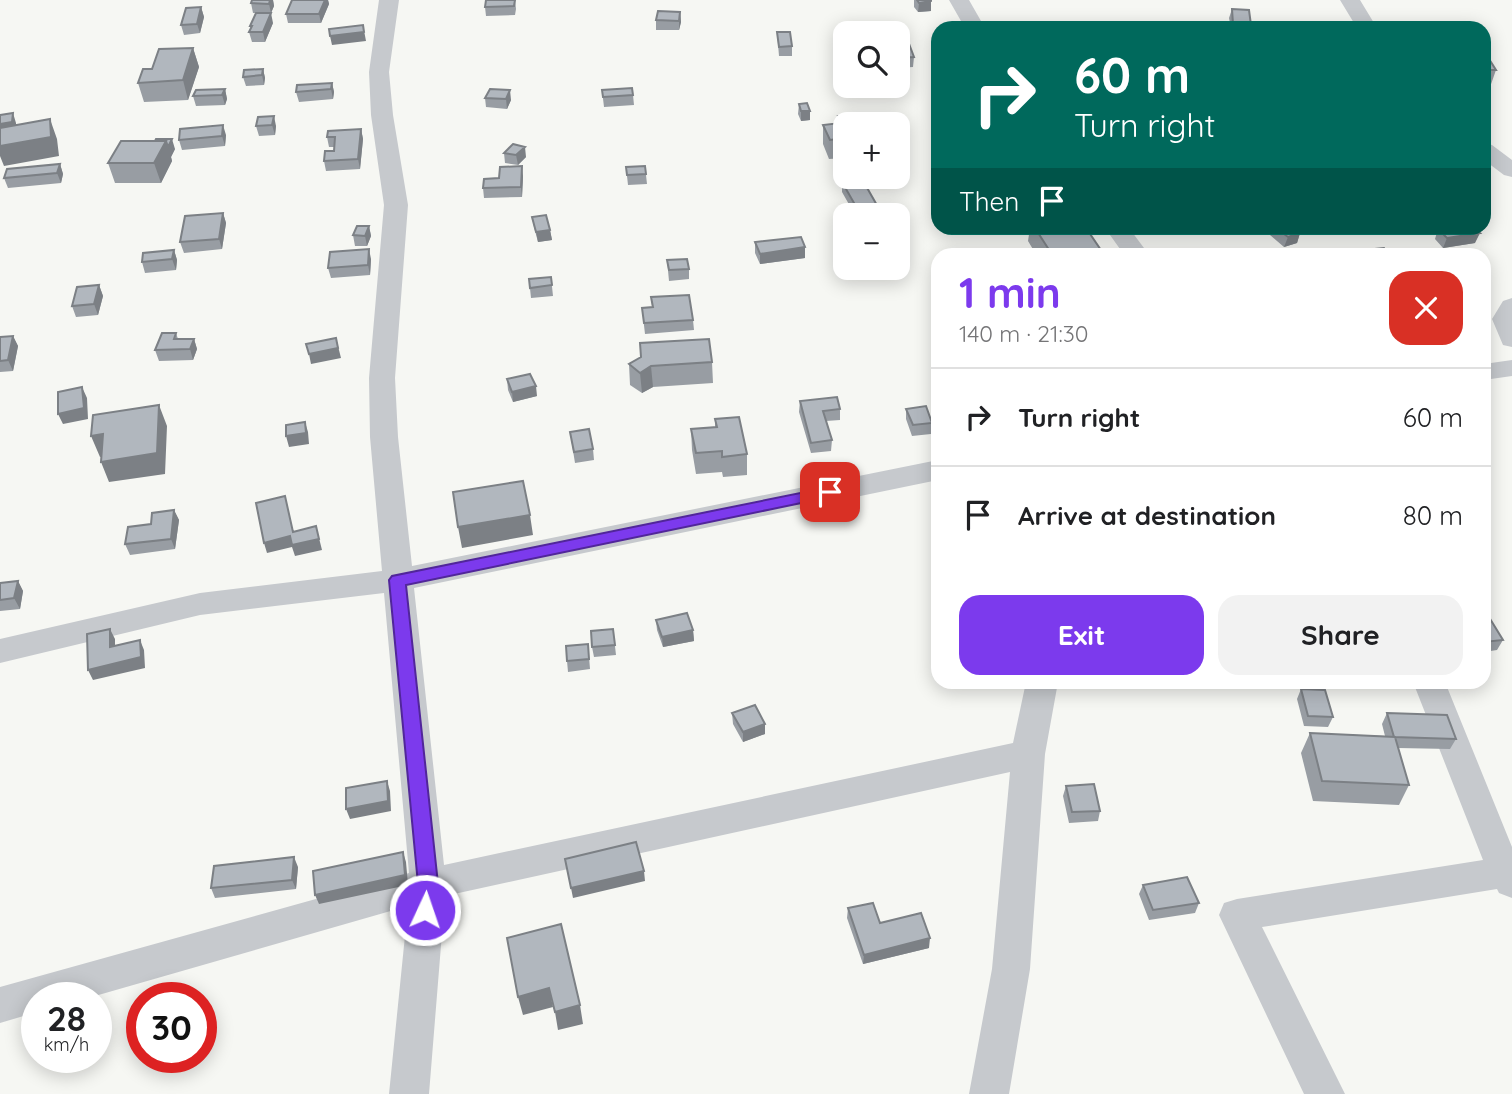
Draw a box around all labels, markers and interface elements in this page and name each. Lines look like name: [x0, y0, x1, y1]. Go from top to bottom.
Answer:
map controls: [833, 21, 910, 280]
button: search: [833, 21, 910, 98]
text: 60 m: [1074, 44, 1190, 105]
icon: right: [959, 49, 1050, 140]
text: Turn right: [1074, 105, 1215, 145]
button: +: [833, 112, 910, 189]
icon: arrive: [1033, 182, 1071, 220]
text: Then: [959, 185, 1019, 218]
button: −: [833, 203, 910, 280]
text: 1 min: [959, 266, 1061, 319]
button: close: [1389, 271, 1463, 345]
text: 140 m · 21:30: [959, 319, 1089, 348]
icon: right: [959, 398, 997, 436]
text: Turn right: [1018, 401, 1140, 434]
text: 60 m: [1403, 401, 1463, 434]
pin: [800, 462, 860, 522]
icon: arrive: [811, 473, 849, 511]
icon: arrive: [959, 496, 997, 534]
text: Arrive at destination: [1018, 499, 1276, 532]
text: 80 m: [1403, 499, 1463, 532]
button: Exit: [959, 595, 1204, 675]
button: Share: [1218, 595, 1463, 675]
position arrow: [388, 873, 462, 947]
speed limit sign: 30: [126, 982, 217, 1073]
text: 28: [47, 996, 86, 1040]
text: km/h: [44, 1033, 89, 1056]

